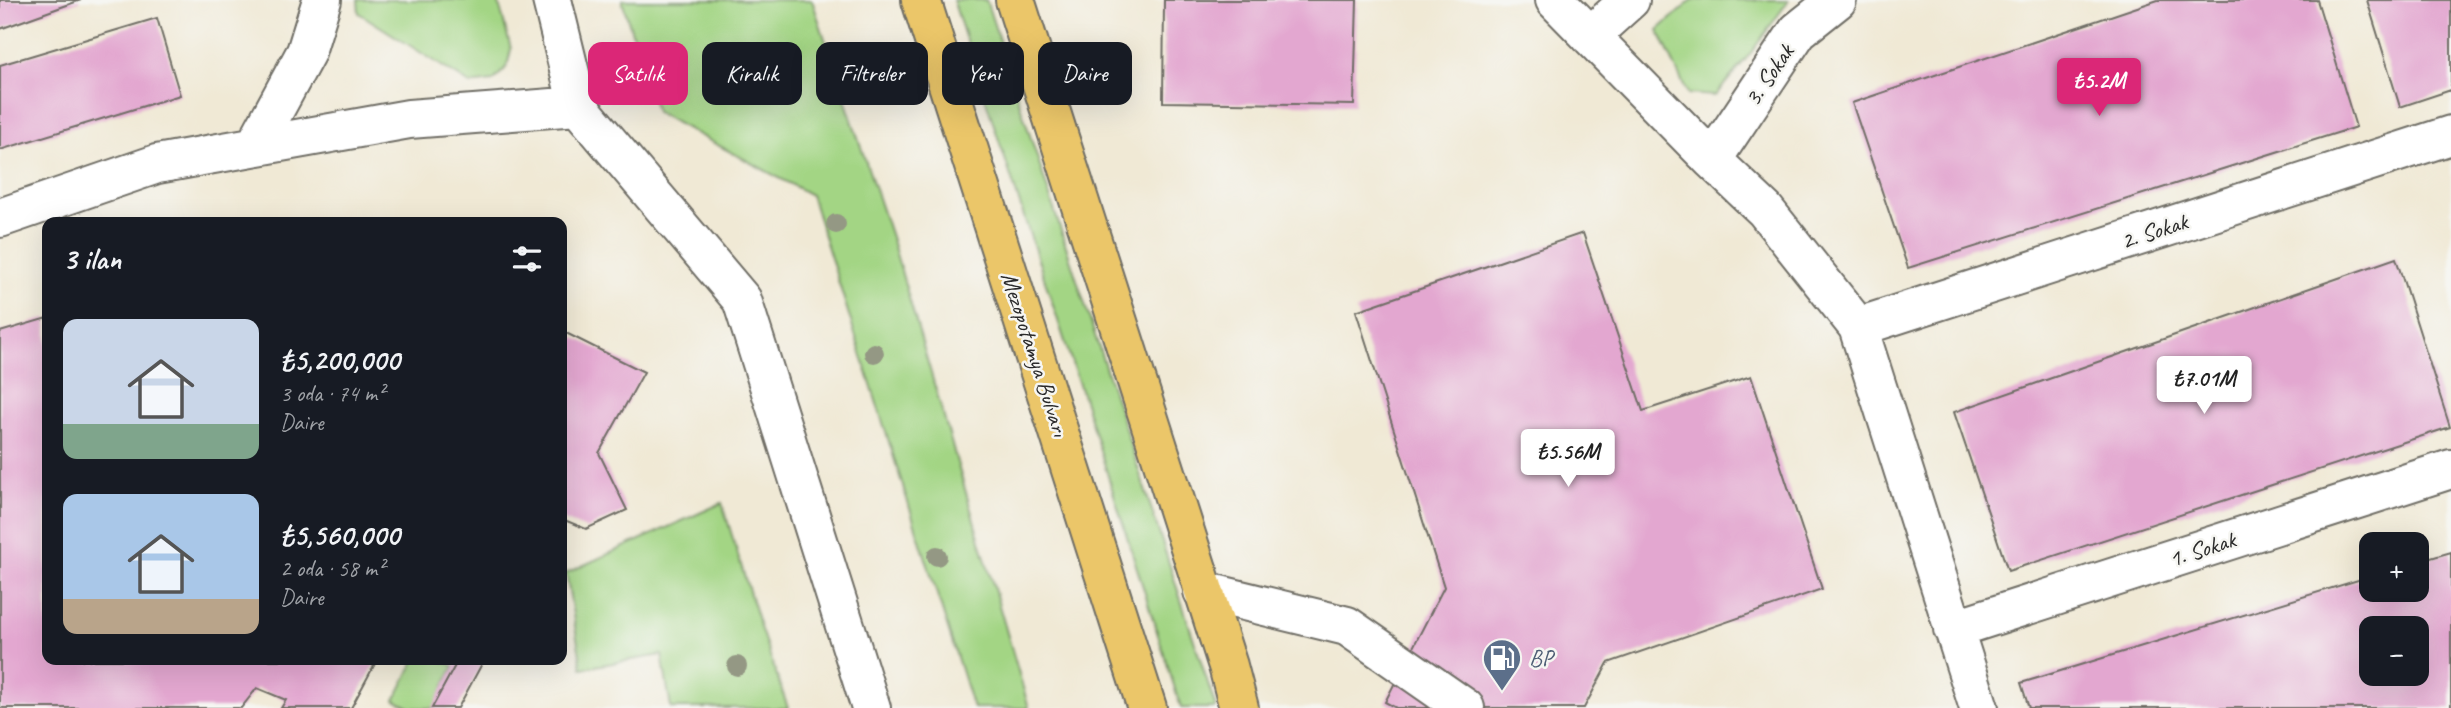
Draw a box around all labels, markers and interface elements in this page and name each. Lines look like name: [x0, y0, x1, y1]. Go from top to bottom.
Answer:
street label: 3. Sokak: [1737, 36, 1802, 112]
chip: Satılık: [588, 42, 688, 105]
chip: Kiralık: [702, 42, 802, 105]
chip: Filtreler: [816, 42, 928, 105]
chip: Yeni: [942, 42, 1024, 105]
chip: Daire: [1038, 42, 1132, 105]
pin: ₺5.2M: [2050, 58, 2148, 118]
text: ₺5.2M: [2073, 66, 2125, 95]
street label: 2. Sokak: [2117, 205, 2193, 256]
text: 3 ilan: [63, 240, 121, 278]
icon: filters: [508, 240, 546, 278]
street label: Mezopotamya Bulvarı: [994, 268, 1076, 441]
text: ₺5,200,000: [280, 341, 399, 379]
icon: home: [119, 347, 203, 431]
pin: ₺7.01M: [2147, 356, 2261, 416]
text: ₺7.01M: [2173, 364, 2235, 393]
text: 3 oda · 74 m²: [280, 379, 384, 408]
text: Daire: [280, 408, 323, 437]
pin: ₺5.56M: [1511, 430, 1625, 489]
text: ₺5.56M: [1537, 437, 1599, 466]
text: ₺5,560,000: [280, 516, 400, 554]
icon: home: [119, 522, 203, 606]
street label: 1. Sokak: [2165, 523, 2241, 574]
map controls: [2359, 532, 2429, 686]
button: +: [2359, 532, 2429, 602]
text: 2 oda · 58 m²: [280, 554, 384, 583]
text: Daire: [280, 583, 323, 612]
button: −: [2359, 616, 2429, 686]
fuel station icon: BP: [1481, 637, 1523, 692]
place label: BP: [1529, 643, 1555, 673]

